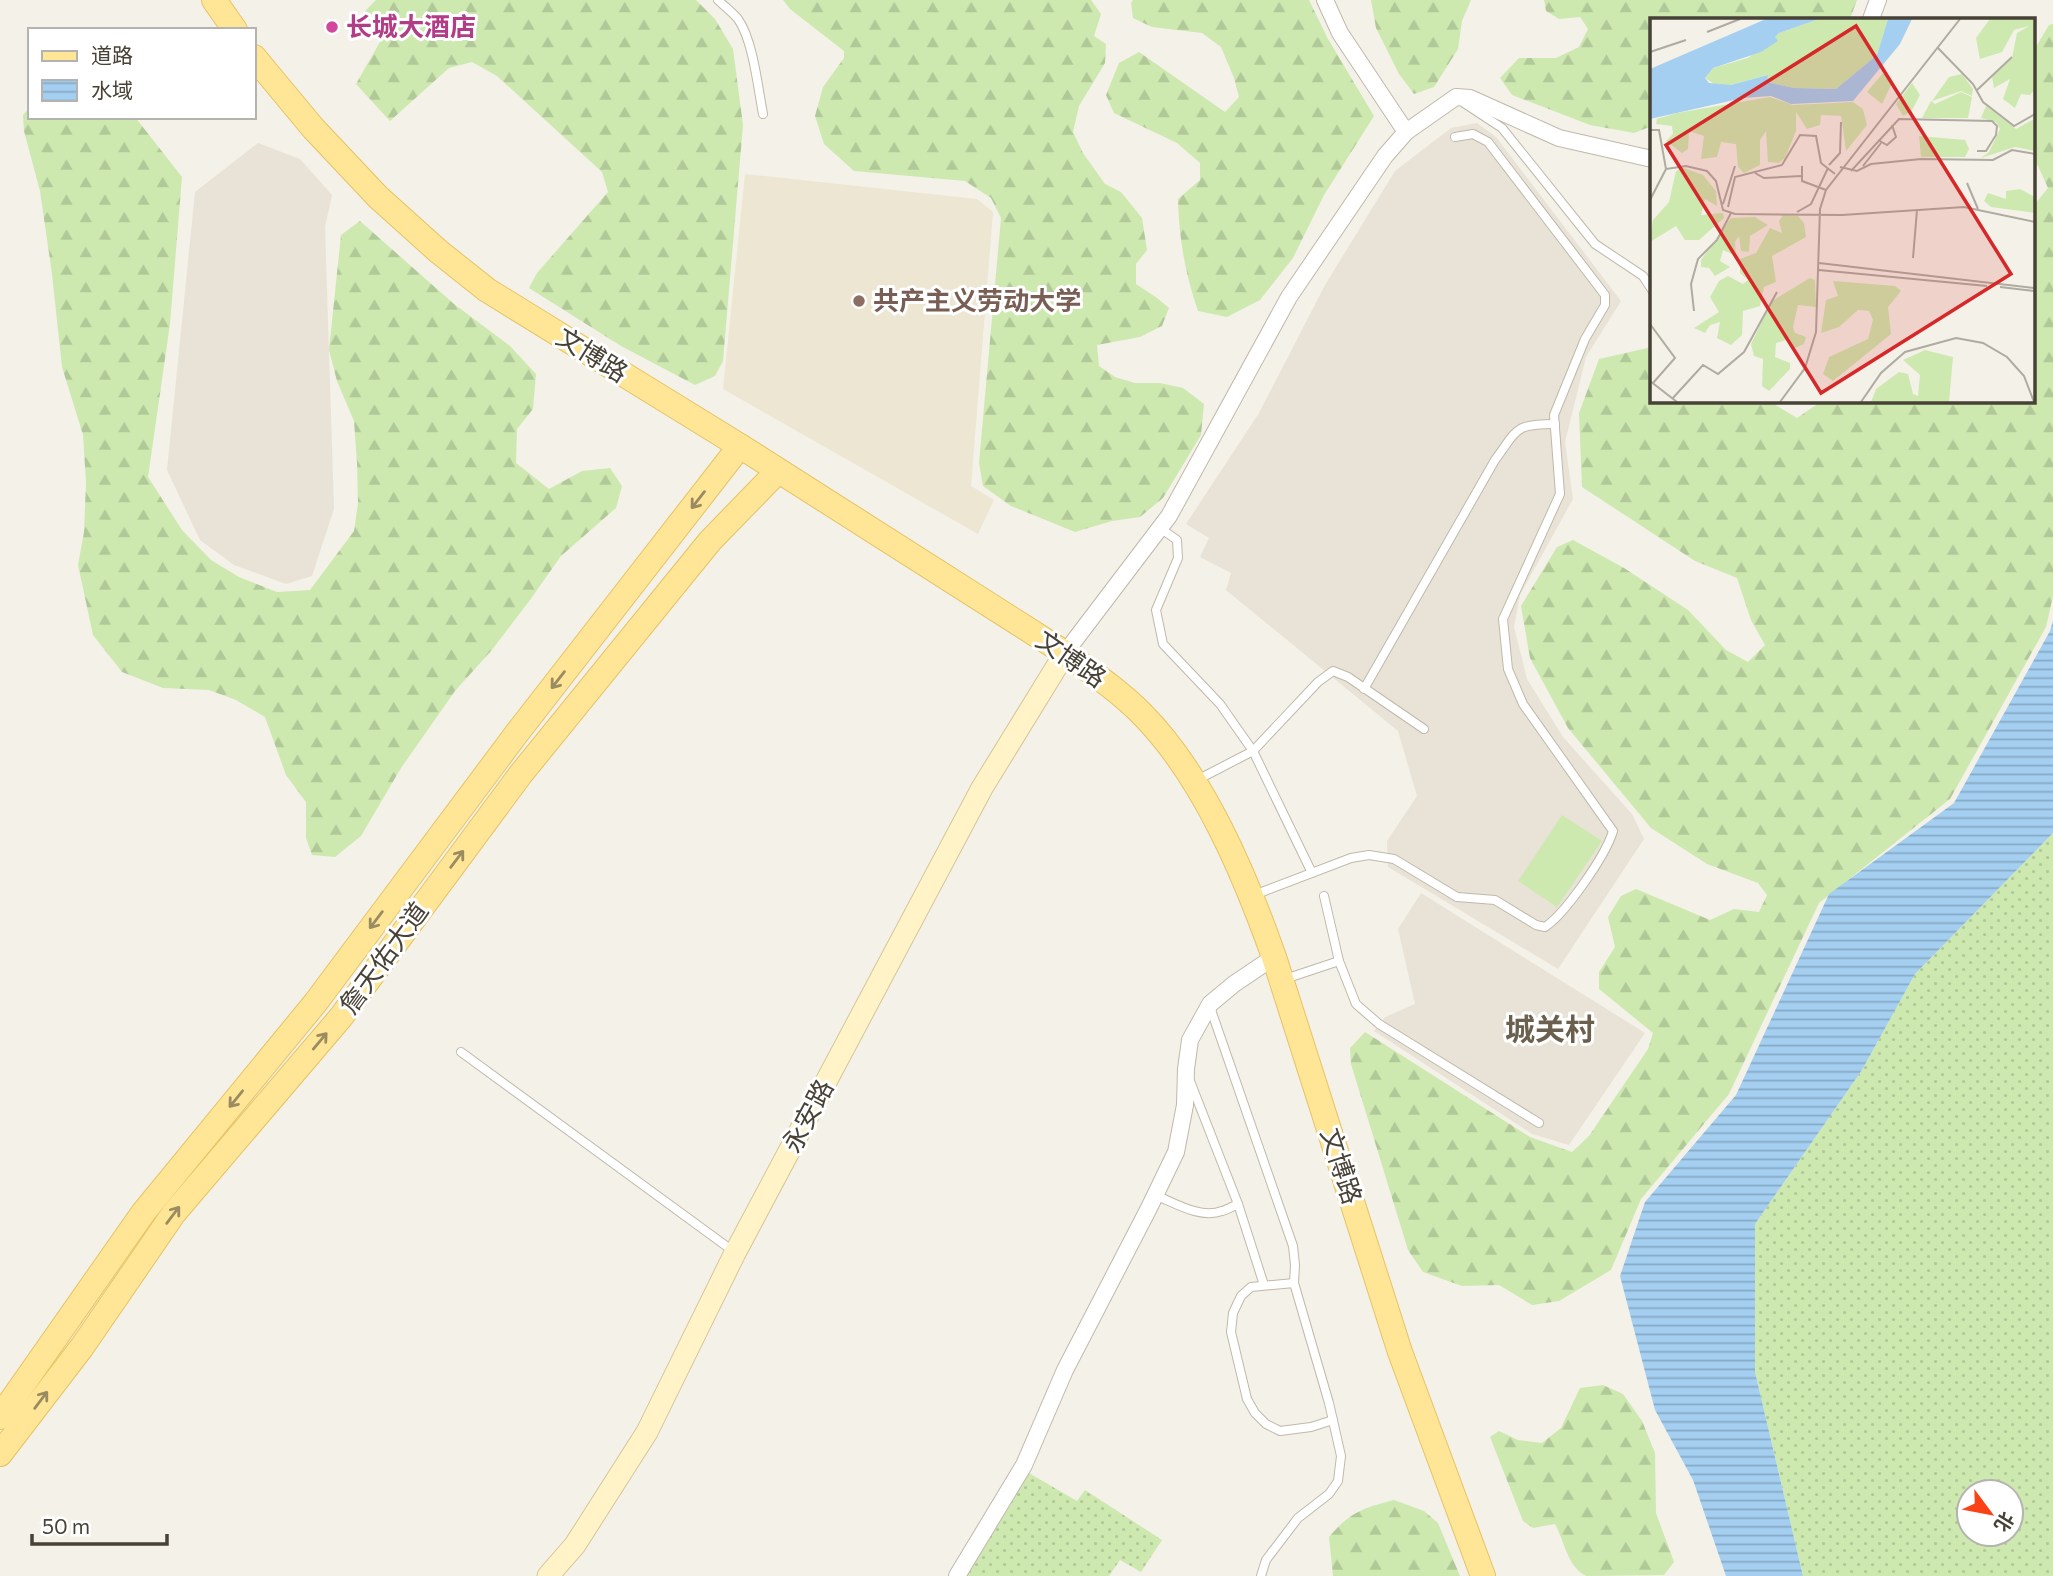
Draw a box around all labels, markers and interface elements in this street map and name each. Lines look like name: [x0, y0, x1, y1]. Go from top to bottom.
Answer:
place label: 长城大酒店: [346, 10, 476, 41]
inset map: [1650, 18, 2036, 402]
marker: 长城大酒店: [324, 19, 340, 35]
legend: [28, 28, 256, 119]
text: 道路: [91, 42, 133, 67]
text: 水域: [91, 77, 133, 102]
place label: 共产主义劳动大学: [873, 284, 1081, 315]
marker: 共产主义劳动大学: [851, 293, 867, 309]
street label: 文博路: [552, 320, 634, 388]
one-way arrow: [690, 490, 705, 509]
street label: 文博路: [1031, 623, 1113, 693]
one-way arrow: [551, 670, 566, 688]
one-way arrow: [449, 850, 464, 869]
street label: 詹天佑大道: [332, 895, 434, 1019]
one-way arrow: [369, 910, 384, 928]
district label: 城关村: [1505, 1009, 1595, 1046]
one-way arrow: [312, 1033, 328, 1051]
street label: 永安路: [775, 1074, 839, 1157]
one-way arrow: [228, 1089, 244, 1107]
street label: 文博路: [1316, 1124, 1369, 1207]
one-way arrow: [166, 1206, 181, 1225]
one-way arrow: [34, 1391, 49, 1410]
north arrow: [1955, 1478, 2025, 1548]
scale bar: [32, 1502, 166, 1546]
text: 北: [1990, 1508, 2020, 1536]
text: 50 m: [42, 1513, 90, 1538]

